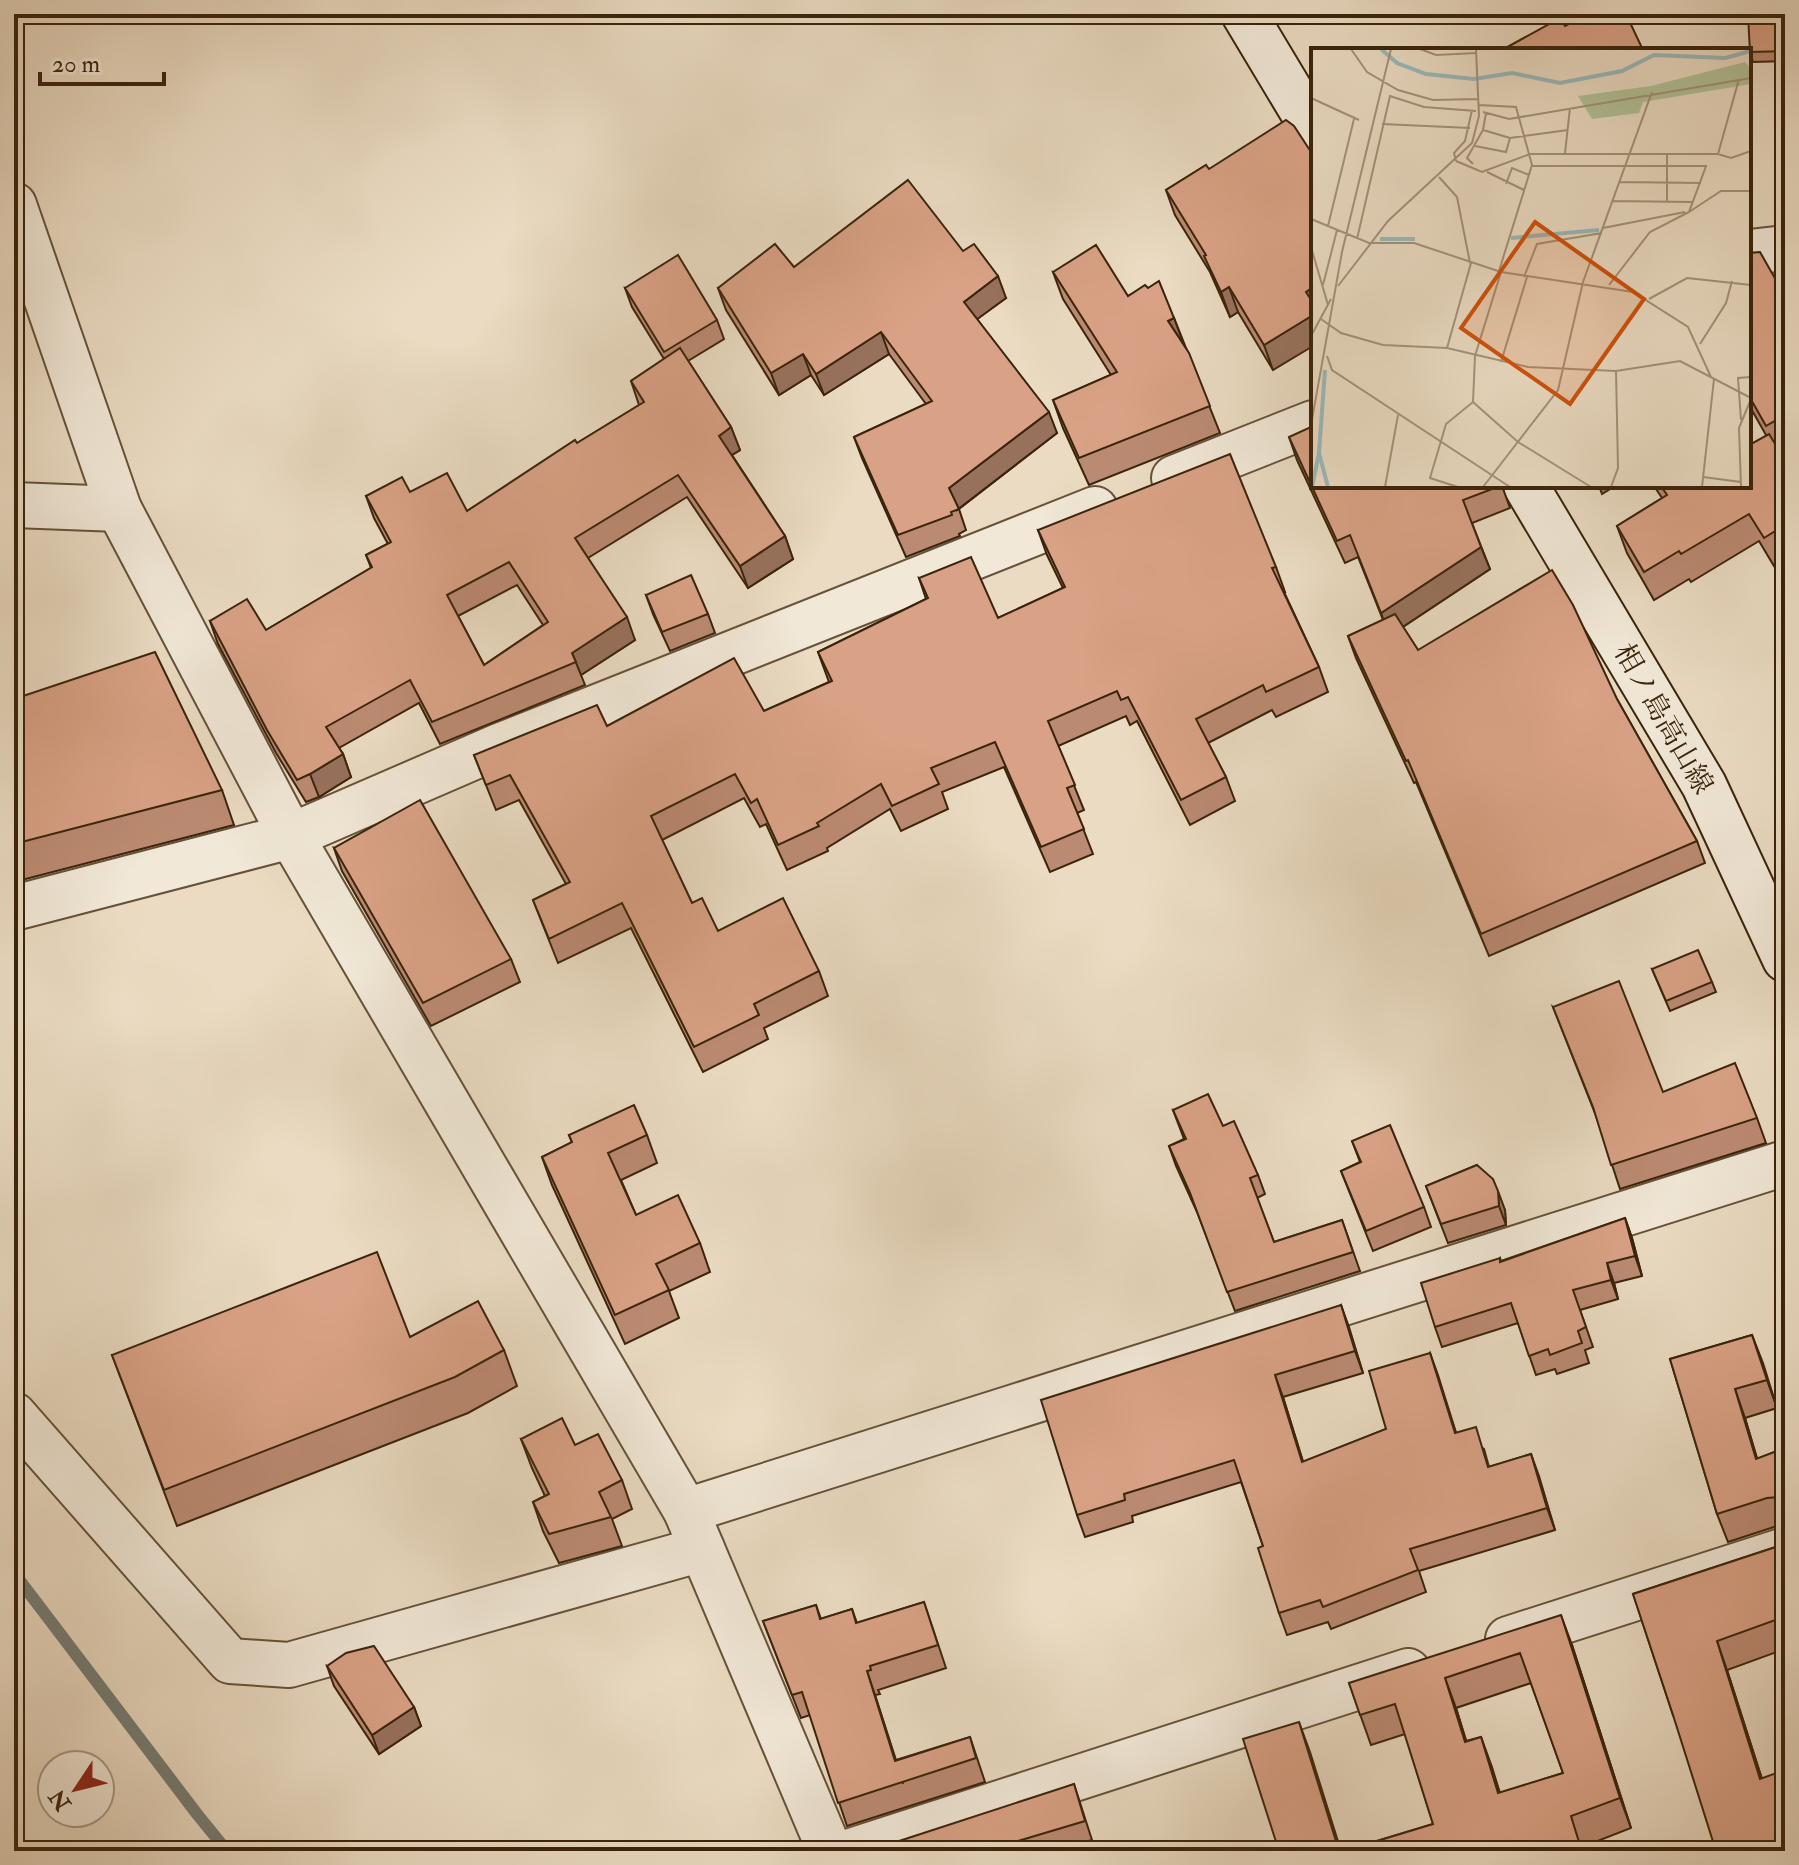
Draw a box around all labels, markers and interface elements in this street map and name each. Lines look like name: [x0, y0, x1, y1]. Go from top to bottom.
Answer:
scale bar: [40, 36, 164, 86]
inset map: [1311, 48, 1751, 488]
text: 20 m: [52, 49, 101, 80]
street label: 相ノ島高山線: [1606, 637, 1720, 801]
north arrow: [36, 1749, 116, 1829]
text: N: [43, 1784, 78, 1817]

